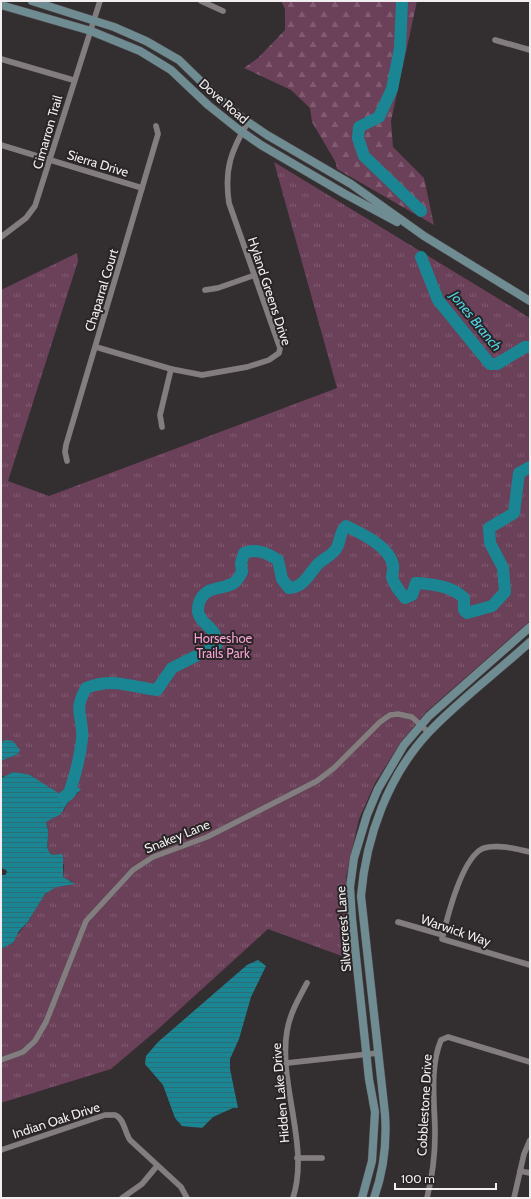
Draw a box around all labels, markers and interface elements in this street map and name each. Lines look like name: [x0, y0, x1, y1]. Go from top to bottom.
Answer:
street label: Dove Road: [196, 75, 252, 127]
street label: Cimarron Trail: [29, 93, 65, 171]
street label: Sierra Drive: [65, 146, 131, 180]
street label: Hyland Greens Drive: [245, 235, 295, 348]
street label: Chaparral Court: [81, 246, 121, 333]
water label: Jones Branch: [445, 286, 506, 355]
park label: Horseshoe Trails Park: [194, 630, 253, 661]
street label: Snakey Lane: [142, 815, 212, 856]
street label: Silvercrest Lane: [332, 885, 354, 972]
street label: Warwick Way: [419, 911, 494, 950]
street label: Hidden Lake Drive: [268, 1042, 292, 1144]
street label: Cobblestone Drive: [413, 1053, 435, 1156]
street label: Indian Oak Drive: [10, 1098, 102, 1142]
scale bar: [395, 1165, 496, 1191]
text: 100 m: [401, 1171, 435, 1186]

